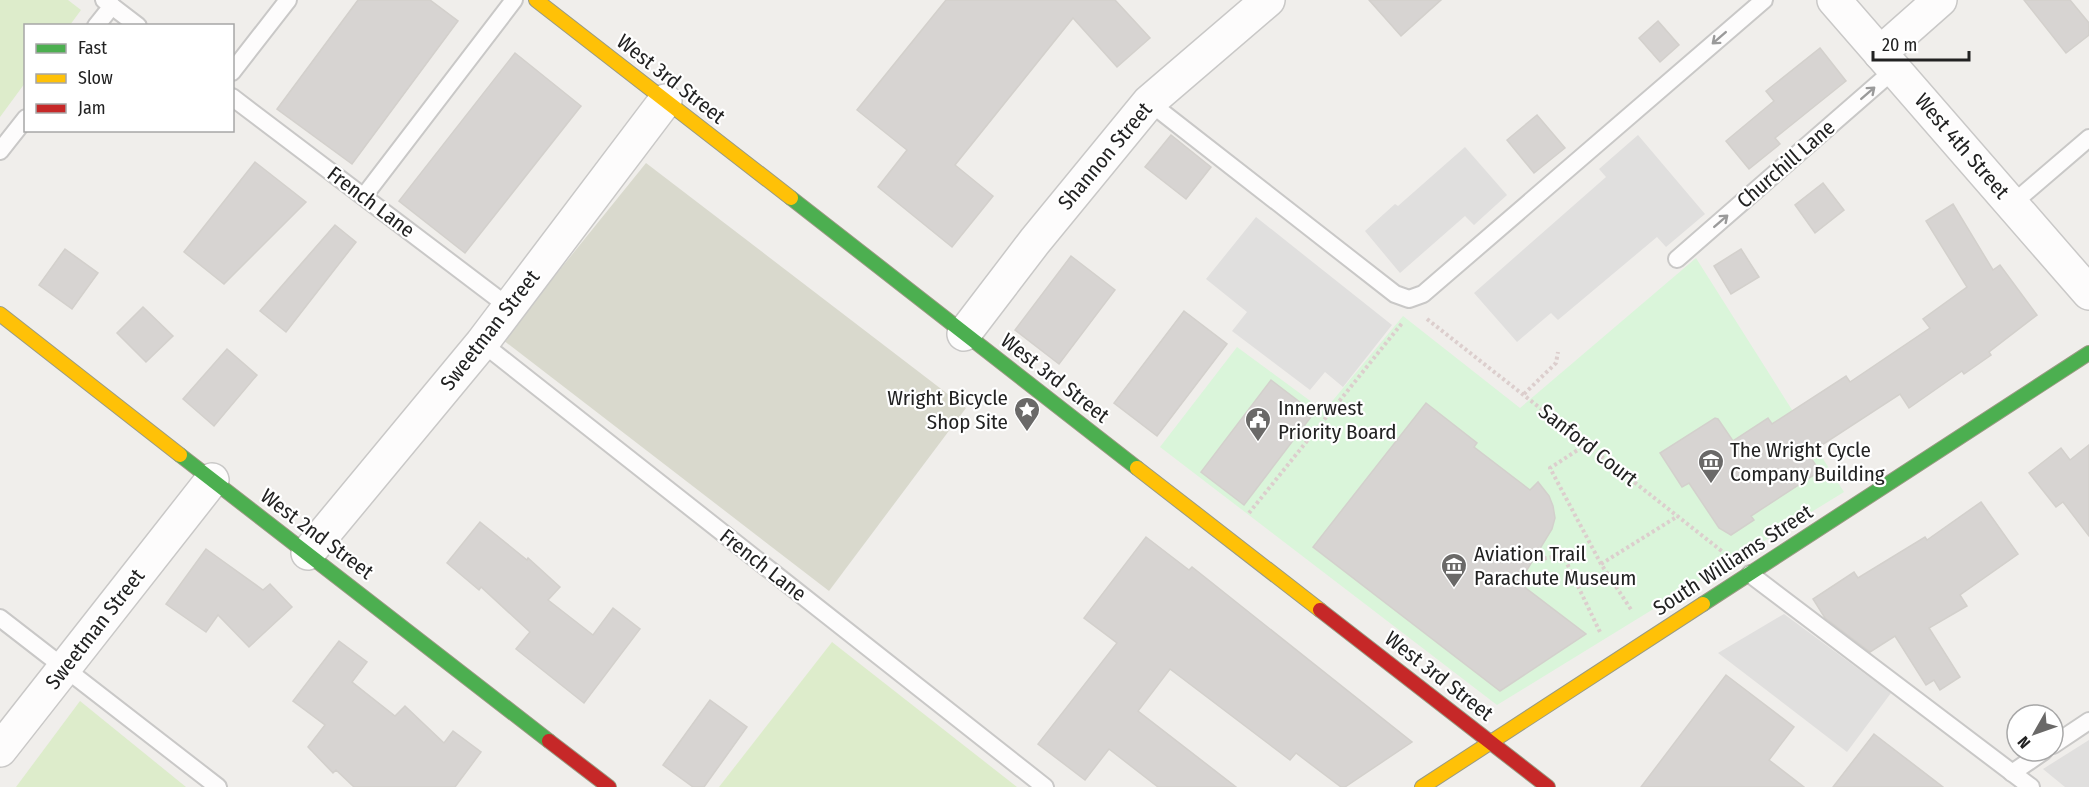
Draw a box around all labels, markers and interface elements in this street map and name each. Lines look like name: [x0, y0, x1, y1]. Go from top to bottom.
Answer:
legend: [24, 24, 234, 132]
scale bar: [1873, 24, 1969, 62]
street label: West 3rd Street: [611, 29, 731, 130]
one-way arrow: [1712, 31, 1727, 45]
text: 20 m: [1882, 34, 1917, 56]
text: Fast: [78, 37, 107, 59]
text: Slow: [78, 67, 113, 89]
one-way arrow: [1860, 86, 1875, 100]
street label: West 4th Street: [1909, 88, 2015, 204]
text: Jam: [78, 97, 106, 119]
street label: Shannon Street: [1052, 97, 1158, 215]
street label: Churchill Lane: [1732, 114, 1840, 214]
street label: French Lane: [322, 161, 420, 243]
one-way arrow: [1713, 214, 1728, 228]
street label: Sweetman Street: [435, 264, 545, 395]
street label: West 3rd Street: [995, 328, 1115, 429]
place label: Wright Bicycle Shop Site: [887, 385, 1008, 435]
place icon: Wright Bicycle Shop Site: [1012, 395, 1042, 433]
place label: Innerwest Priority Board: [1278, 395, 1397, 445]
street label: Sanford Court: [1533, 398, 1643, 492]
public building icon: Innerwest Priority Board: [1243, 405, 1273, 443]
place label: The Wright Cycle Company Building: [1730, 437, 1885, 487]
museum icon: The Wright Cycle Company Building: [1696, 447, 1726, 485]
street label: West 2nd Street: [255, 483, 379, 585]
street label: South Williams Street: [1648, 499, 1818, 621]
street label: French Lane: [715, 523, 811, 607]
place label: Aviation Trail Parachute Museum: [1474, 541, 1636, 591]
museum icon: Aviation Trail Parachute Museum: [1439, 551, 1469, 589]
street label: Sweetman Street: [40, 563, 150, 694]
street label: West 3rd Street: [1379, 626, 1499, 727]
north arrow: [2005, 703, 2065, 763]
text: N: [2014, 733, 2034, 752]

